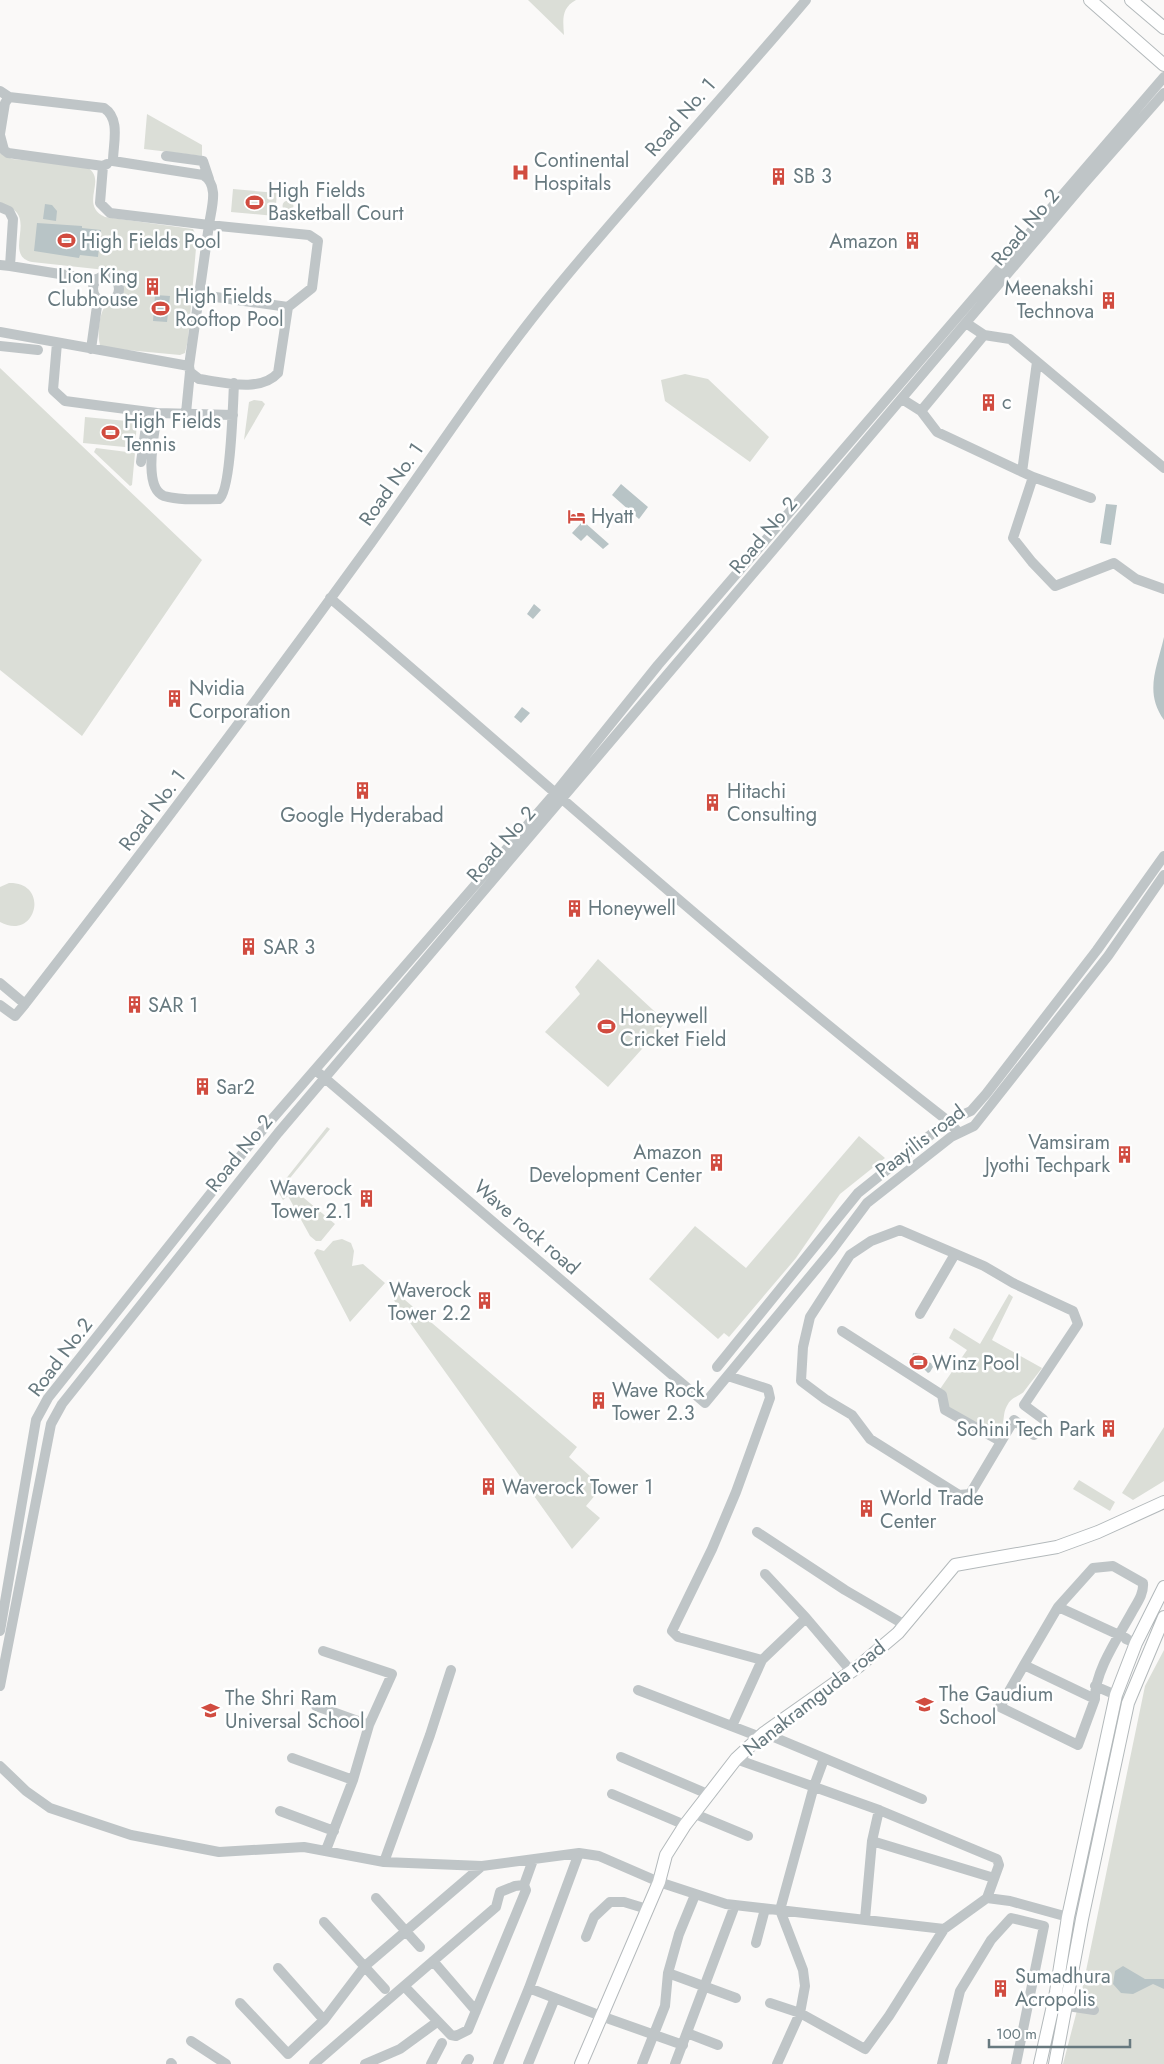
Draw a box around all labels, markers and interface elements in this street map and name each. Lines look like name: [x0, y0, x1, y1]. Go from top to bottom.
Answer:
street label: Road No. 1: [638, 72, 723, 163]
place label: Continental Hospitals: [534, 146, 629, 198]
hospital icon: Continental Hospitals: [510, 162, 530, 182]
place label: SB 3: [793, 162, 832, 191]
building icon: SB 3: [769, 166, 789, 186]
place label: High Fields Basketball Court: [268, 176, 404, 228]
street label: Road No 2: [984, 182, 1066, 272]
sports icon: High Fields Basketball Court: [244, 192, 264, 212]
place label: High Fields Pool: [81, 227, 221, 256]
place label: Amazon: [829, 227, 898, 256]
sports icon: High Fields Pool: [57, 231, 77, 251]
building icon: Amazon: [902, 231, 922, 251]
place label: Lion King Clubhouse: [48, 262, 138, 314]
place label: Meenakshi Technova: [1005, 274, 1094, 326]
building icon: Lion King Clubhouse: [142, 277, 162, 297]
place label: High Fields Rooftop Pool: [175, 282, 284, 334]
building icon: Meenakshi Technova: [1098, 290, 1118, 310]
sports icon: High Fields Rooftop Pool: [151, 298, 171, 318]
place label: c: [1002, 388, 1012, 417]
building icon: c: [978, 392, 998, 412]
place label: High Fields Tennis: [124, 407, 221, 459]
sports icon: High Fields Tennis: [100, 422, 120, 442]
street label: Road No. 1: [352, 437, 431, 532]
street label: Road No 2: [722, 490, 804, 580]
place label: Hyatt: [591, 502, 634, 531]
hotel icon: Hyatt: [567, 506, 587, 526]
place label: Nvidia Corporation: [189, 674, 291, 726]
building icon: Nvidia Corporation: [165, 689, 185, 709]
street label: Road No. 1: [112, 763, 193, 857]
place label: Hitachi Consulting: [727, 777, 817, 829]
building icon: Google Hyderabad: [352, 781, 372, 801]
building icon: Hitachi Consulting: [703, 793, 723, 813]
street label: Road No 2: [460, 800, 543, 889]
place label: Google Hyderabad: [280, 801, 444, 830]
place label: Honeywell: [588, 894, 676, 923]
building icon: Honeywell: [564, 898, 584, 918]
place label: SAR 3: [263, 933, 315, 962]
building icon: SAR 3: [239, 937, 259, 957]
place label: SAR 1: [148, 991, 198, 1020]
building icon: SAR 1: [124, 995, 144, 1015]
place label: Honeywell Cricket Field: [620, 1002, 726, 1054]
sports icon: Honeywell Cricket Field: [596, 1017, 616, 1037]
place label: Sar2: [216, 1073, 255, 1102]
building icon: Sar2: [192, 1077, 212, 1097]
street label: Paayilis road: [869, 1098, 971, 1185]
street label: Road No 2: [199, 1108, 280, 1199]
place label: Vamsiram Jyothi Techpark: [982, 1128, 1110, 1180]
place label: Amazon Development Center: [529, 1138, 702, 1190]
building icon: Vamsiram Jyothi Techpark: [1114, 1144, 1134, 1164]
building icon: Amazon Development Center: [706, 1153, 726, 1173]
street label: Wave rock road: [467, 1173, 586, 1282]
place label: Waverock Tower 2.1: [270, 1174, 352, 1226]
building icon: Waverock Tower 2.1: [356, 1189, 376, 1209]
place label: Waverock Tower 2.2: [388, 1276, 471, 1328]
building icon: Waverock Tower 2.2: [475, 1291, 495, 1311]
street label: Road No.2: [21, 1312, 100, 1403]
place label: Winz Pool: [932, 1349, 1020, 1378]
sports icon: Winz Pool: [908, 1353, 928, 1373]
place label: Wave Rock Tower 2.3: [612, 1376, 705, 1428]
building icon: Wave Rock Tower 2.3: [588, 1391, 608, 1411]
place label: Sohini Tech Park: [956, 1415, 1095, 1444]
building icon: Sohini Tech Park: [1099, 1419, 1119, 1439]
place label: Waverock Tower 1: [502, 1473, 653, 1502]
building icon: Waverock Tower 1: [478, 1477, 498, 1497]
place label: World Trade Center: [880, 1484, 984, 1536]
building icon: World Trade Center: [856, 1499, 876, 1519]
street label: Nanakramguda road: [737, 1634, 892, 1763]
place label: The Gaudium School: [939, 1680, 1053, 1732]
place label: The Shri Ram Universal School: [225, 1684, 365, 1736]
school or university icon: The Gaudium School: [915, 1695, 935, 1715]
school or university icon: The Shri Ram Universal School: [201, 1700, 221, 1720]
place label: Sumadhura Acropolis: [1015, 1962, 1111, 2014]
building icon: Sumadhura Acropolis: [991, 1978, 1011, 1998]
scale bar: [989, 2016, 1130, 2048]
text: 100 m: [996, 2023, 1037, 2045]

